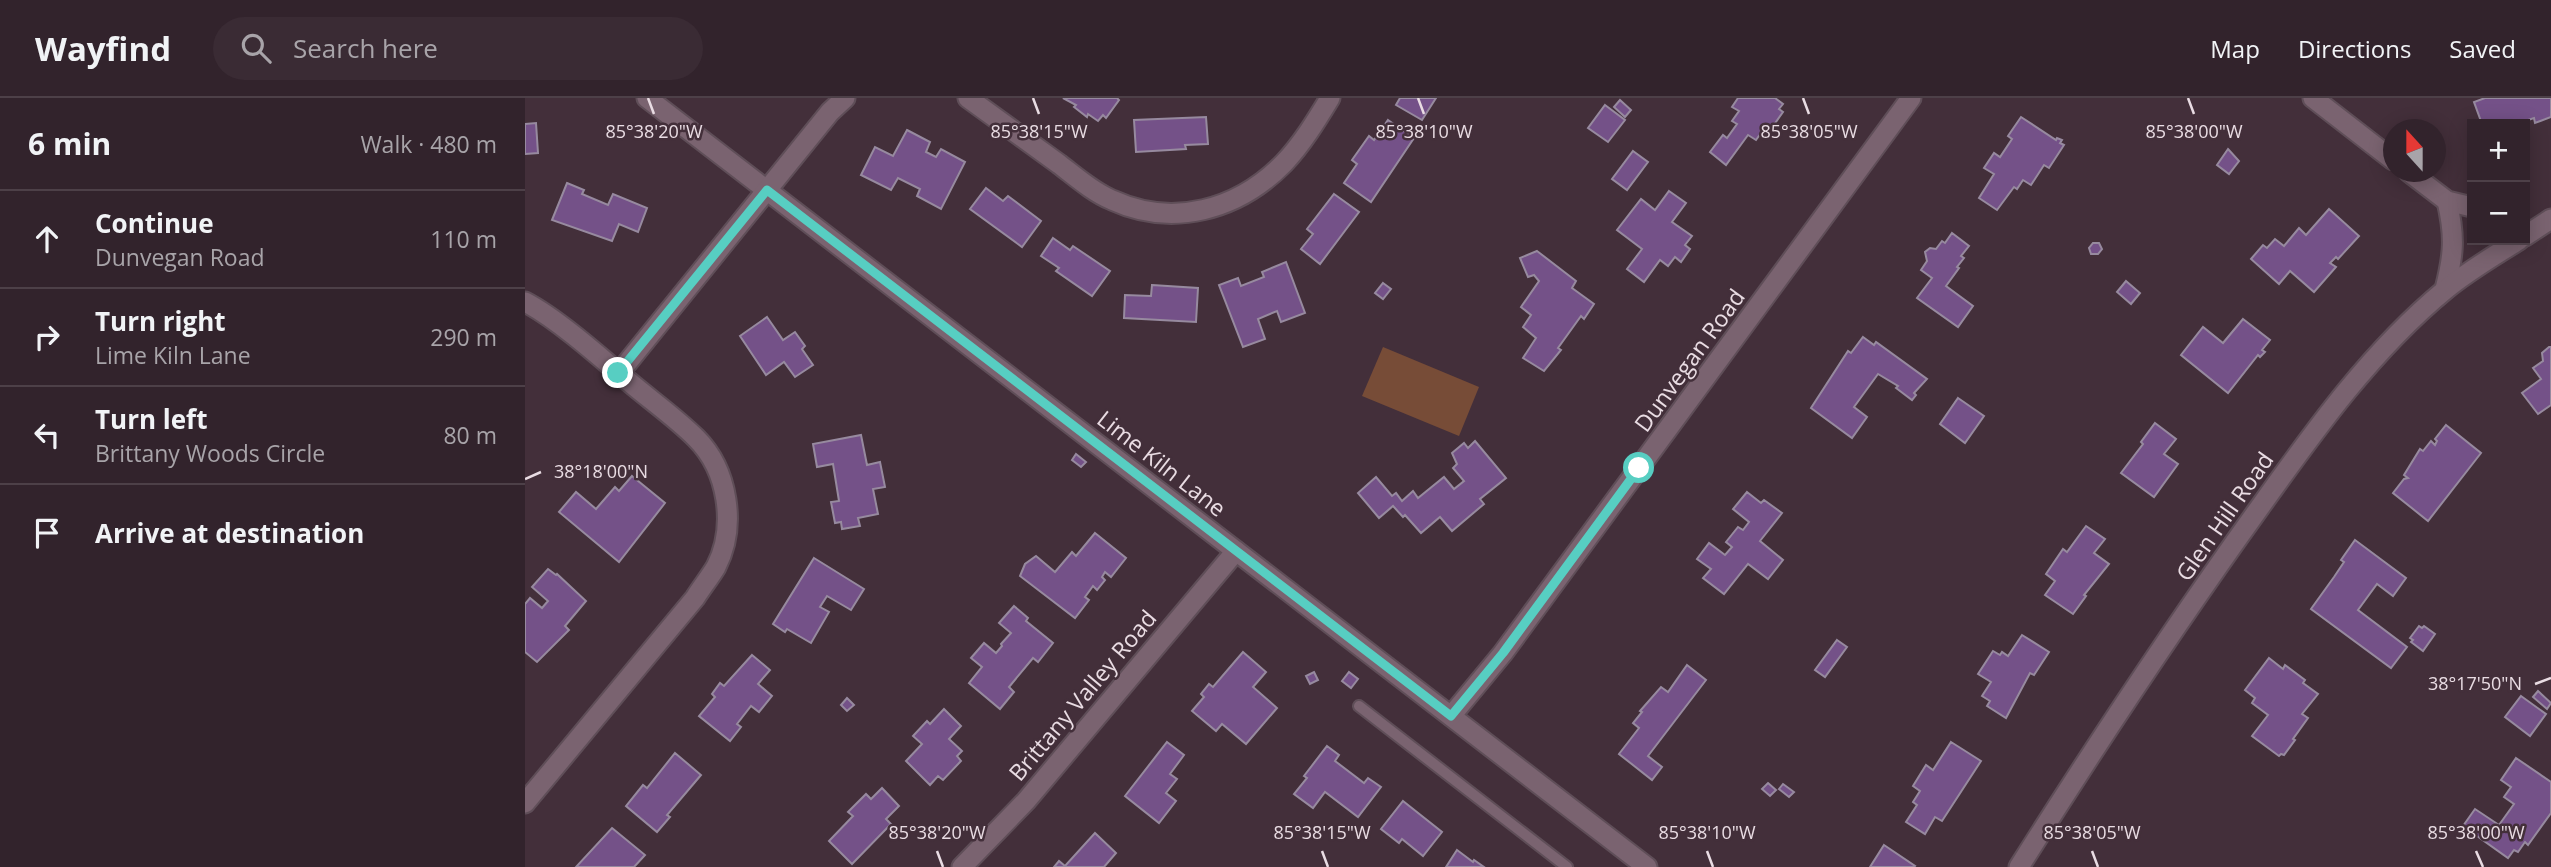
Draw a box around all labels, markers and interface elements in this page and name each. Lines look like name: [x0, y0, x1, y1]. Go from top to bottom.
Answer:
search box: [213, 17, 703, 80]
text: Wayfind: [35, 26, 171, 71]
icon: search: [237, 29, 275, 67]
text: Search here: [293, 30, 438, 66]
text: Map: [2210, 32, 2260, 65]
text: Directions: [2298, 32, 2411, 65]
text: Saved: [2449, 32, 2516, 65]
text: 85°38'20"W: [605, 119, 703, 143]
text: 85°38'15"W: [990, 119, 1088, 143]
text: 85°38'10"W: [1375, 119, 1473, 143]
text: 85°38'05"W: [1760, 119, 1858, 143]
text: 85°38'00"W: [2145, 119, 2243, 143]
north arrow: [2383, 119, 2446, 182]
map controls: [2467, 119, 2530, 245]
button: +: [2467, 119, 2530, 182]
text: 6 min: [28, 123, 111, 164]
text: Walk · 480 m: [360, 128, 497, 160]
button: −: [2467, 182, 2530, 245]
text: Continue: [95, 205, 214, 241]
icon: ahead: [28, 220, 66, 258]
text: 110 m: [430, 223, 497, 255]
text: Dunvegan Road: [95, 241, 265, 273]
street label: Dunvegan Road: [1626, 282, 1752, 438]
text: Turn right: [95, 303, 226, 339]
icon: right: [28, 318, 66, 356]
text: 290 m: [430, 321, 497, 353]
text: Lime Kiln Lane: [95, 339, 251, 371]
route end: [602, 357, 633, 388]
text: Turn left: [95, 401, 207, 437]
street label: Lime Kiln Lane: [1091, 403, 1233, 523]
icon: left: [28, 416, 66, 454]
text: 80 m: [443, 419, 497, 451]
text: Brittany Woods Circle: [95, 437, 325, 469]
street label: Glen Hill Road: [2168, 445, 2280, 587]
route start: [1623, 452, 1654, 483]
text: 38°18'00"N: [554, 459, 648, 483]
icon: arrive: [28, 514, 66, 552]
text: Arrive at destination: [95, 515, 364, 551]
street label: Brittany Valley Road: [1001, 603, 1163, 787]
text: 38°17'50"N: [2428, 671, 2522, 695]
text: 85°38'20"W: [888, 820, 986, 844]
text: 85°38'15"W: [1273, 820, 1371, 844]
text: 85°38'10"W: [1658, 820, 1756, 844]
text: 85°38'05"W: [2043, 820, 2141, 844]
text: 85°38'00"W: [2427, 820, 2525, 844]

